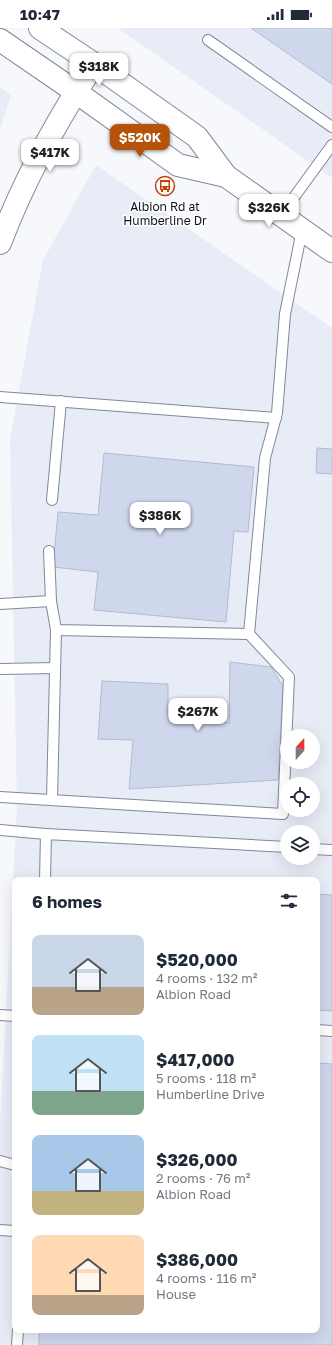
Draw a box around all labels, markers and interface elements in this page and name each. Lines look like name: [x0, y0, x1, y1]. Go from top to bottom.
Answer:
text: 10:47: [20, 5, 60, 23]
pin: $318K: [71, 53, 127, 87]
text: $318K: [78, 58, 120, 74]
pin: $520K: [112, 124, 168, 158]
text: $520K: [119, 129, 161, 145]
pin: $417K: [22, 139, 78, 173]
text: $417K: [30, 144, 70, 160]
bus stop icon: Albion Rd at Humberline Dr: [154, 175, 176, 197]
pin: $326K: [241, 194, 297, 228]
place label: Albion Rd at Humberline Dr: [123, 199, 207, 228]
text: $326K: [248, 199, 290, 215]
pin: $386K: [132, 502, 188, 536]
text: $386K: [139, 507, 181, 523]
pin: $267K: [170, 698, 226, 732]
text: $267K: [177, 703, 219, 719]
north arrow: [280, 729, 320, 769]
map controls: [280, 729, 320, 865]
button: locate: [280, 777, 320, 817]
button: layers: [280, 825, 320, 865]
icon: filters: [278, 890, 300, 912]
text: 6 homes: [32, 891, 102, 912]
text: $520,000: [156, 949, 238, 970]
icon: home: [64, 951, 112, 999]
text: 4 rooms · 132 m²: [156, 970, 257, 986]
text: Albion Road: [156, 986, 231, 1002]
text: $417,000: [156, 1049, 235, 1070]
icon: home: [64, 1051, 112, 1099]
text: 5 rooms · 118 m²: [156, 1070, 256, 1086]
text: Humberline Drive: [156, 1086, 265, 1102]
text: $326,000: [156, 1149, 238, 1170]
icon: home: [64, 1151, 112, 1199]
text: 2 rooms · 76 m²: [156, 1170, 250, 1186]
text: Albion Road: [156, 1186, 231, 1202]
text: $386,000: [156, 1249, 238, 1270]
icon: home: [64, 1251, 112, 1299]
text: 4 rooms · 116 m²: [156, 1270, 256, 1286]
text: House: [156, 1286, 196, 1302]

